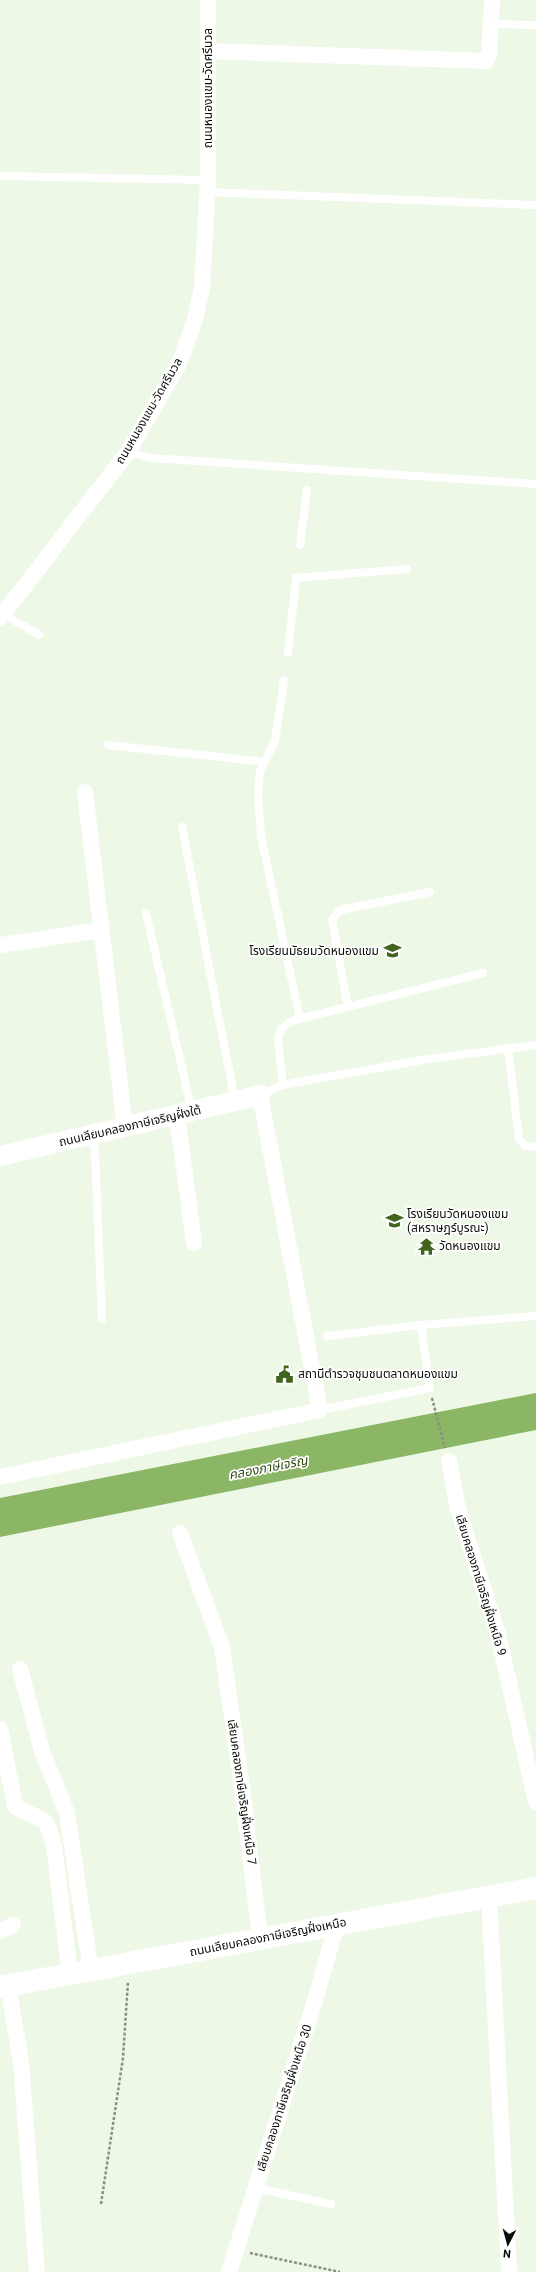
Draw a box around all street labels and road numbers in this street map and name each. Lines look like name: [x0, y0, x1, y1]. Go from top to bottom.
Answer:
street label: ถนนหนองแขม-วัดศรีนวล: [201, 28, 215, 148]
street label: ถนนหนองแขม-วัดศรีนวล: [113, 355, 185, 467]
street label: ถนนเลียบคลองภาษีเจริญฝั่งใต้: [57, 1101, 202, 1149]
street label: เลียบคลองภาษีเจริญฝั่งเหนือ 9: [453, 1512, 511, 1657]
street label: เลียบคลองภาษีเจริญฝั่งเหนือ 7: [225, 1718, 261, 1866]
street label: ถนนเลียบคลองภาษีเจริญฝั่งเหนือ: [188, 1913, 348, 1959]
street label: เลียบคลองภาษีเจริญฝั่งเหนือ 30: [252, 2022, 315, 2173]

